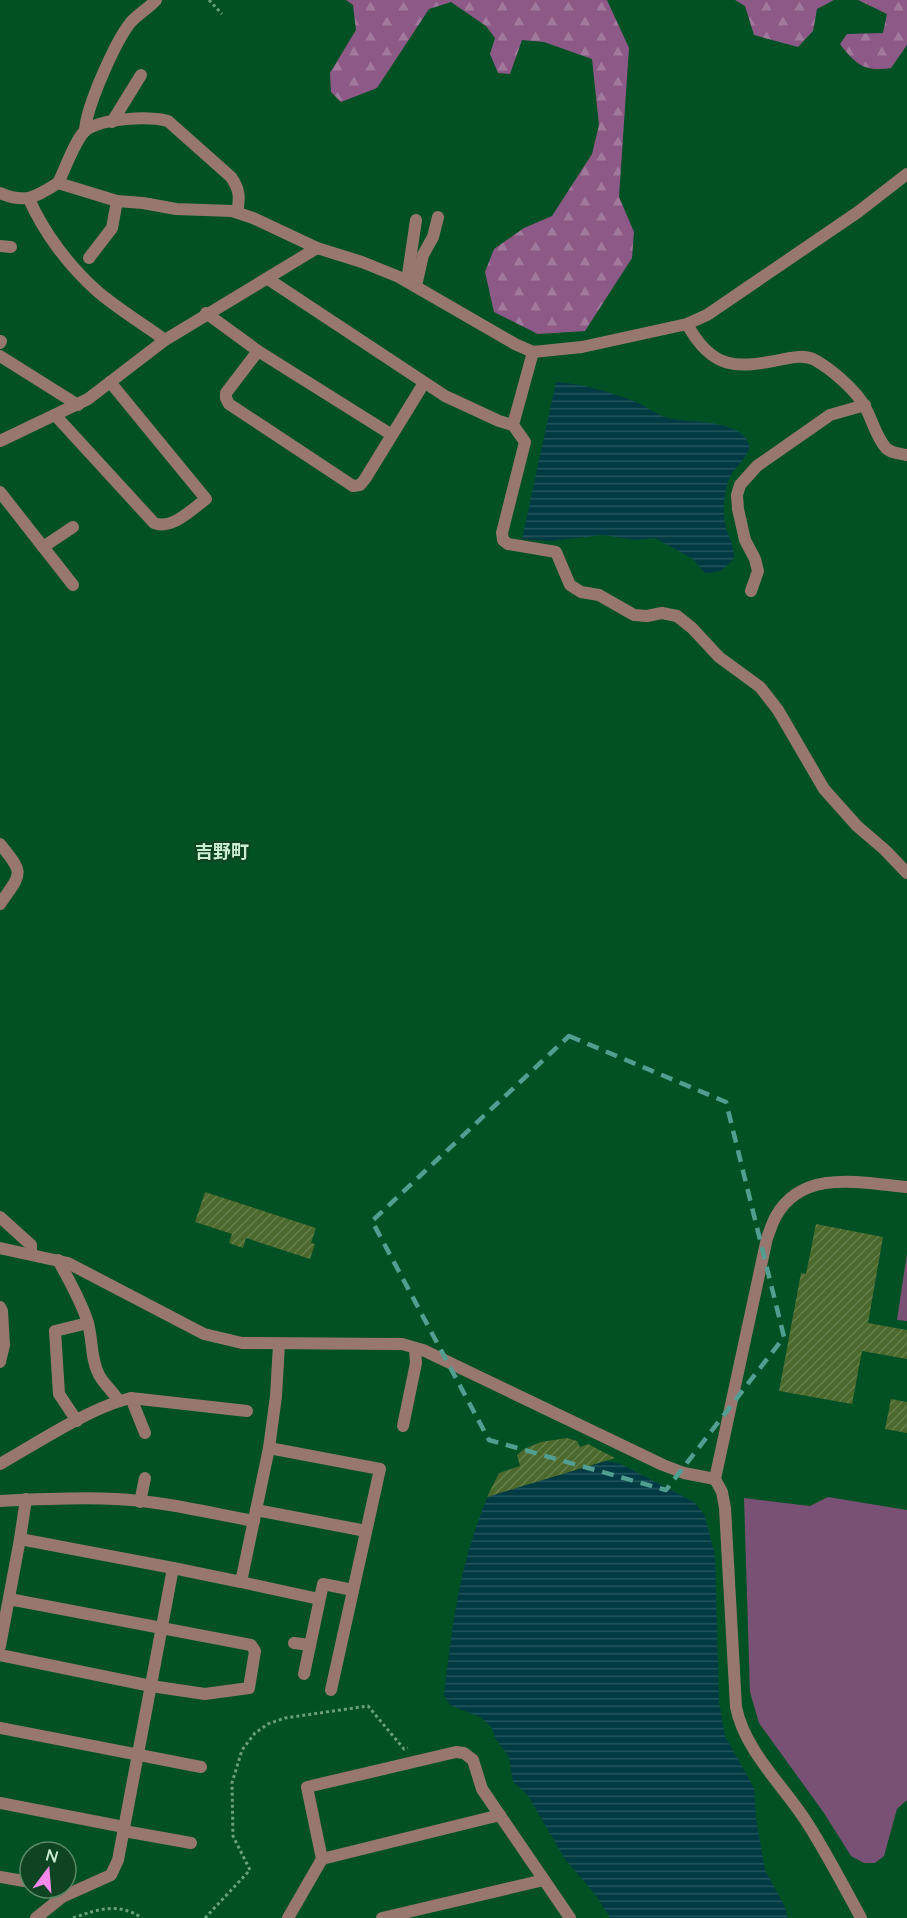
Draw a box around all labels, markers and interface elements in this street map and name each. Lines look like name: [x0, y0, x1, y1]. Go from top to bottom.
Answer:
district label: 吉野町: [195, 840, 249, 862]
north arrow: [18, 1840, 78, 1900]
text: N: [44, 1844, 61, 1866]

